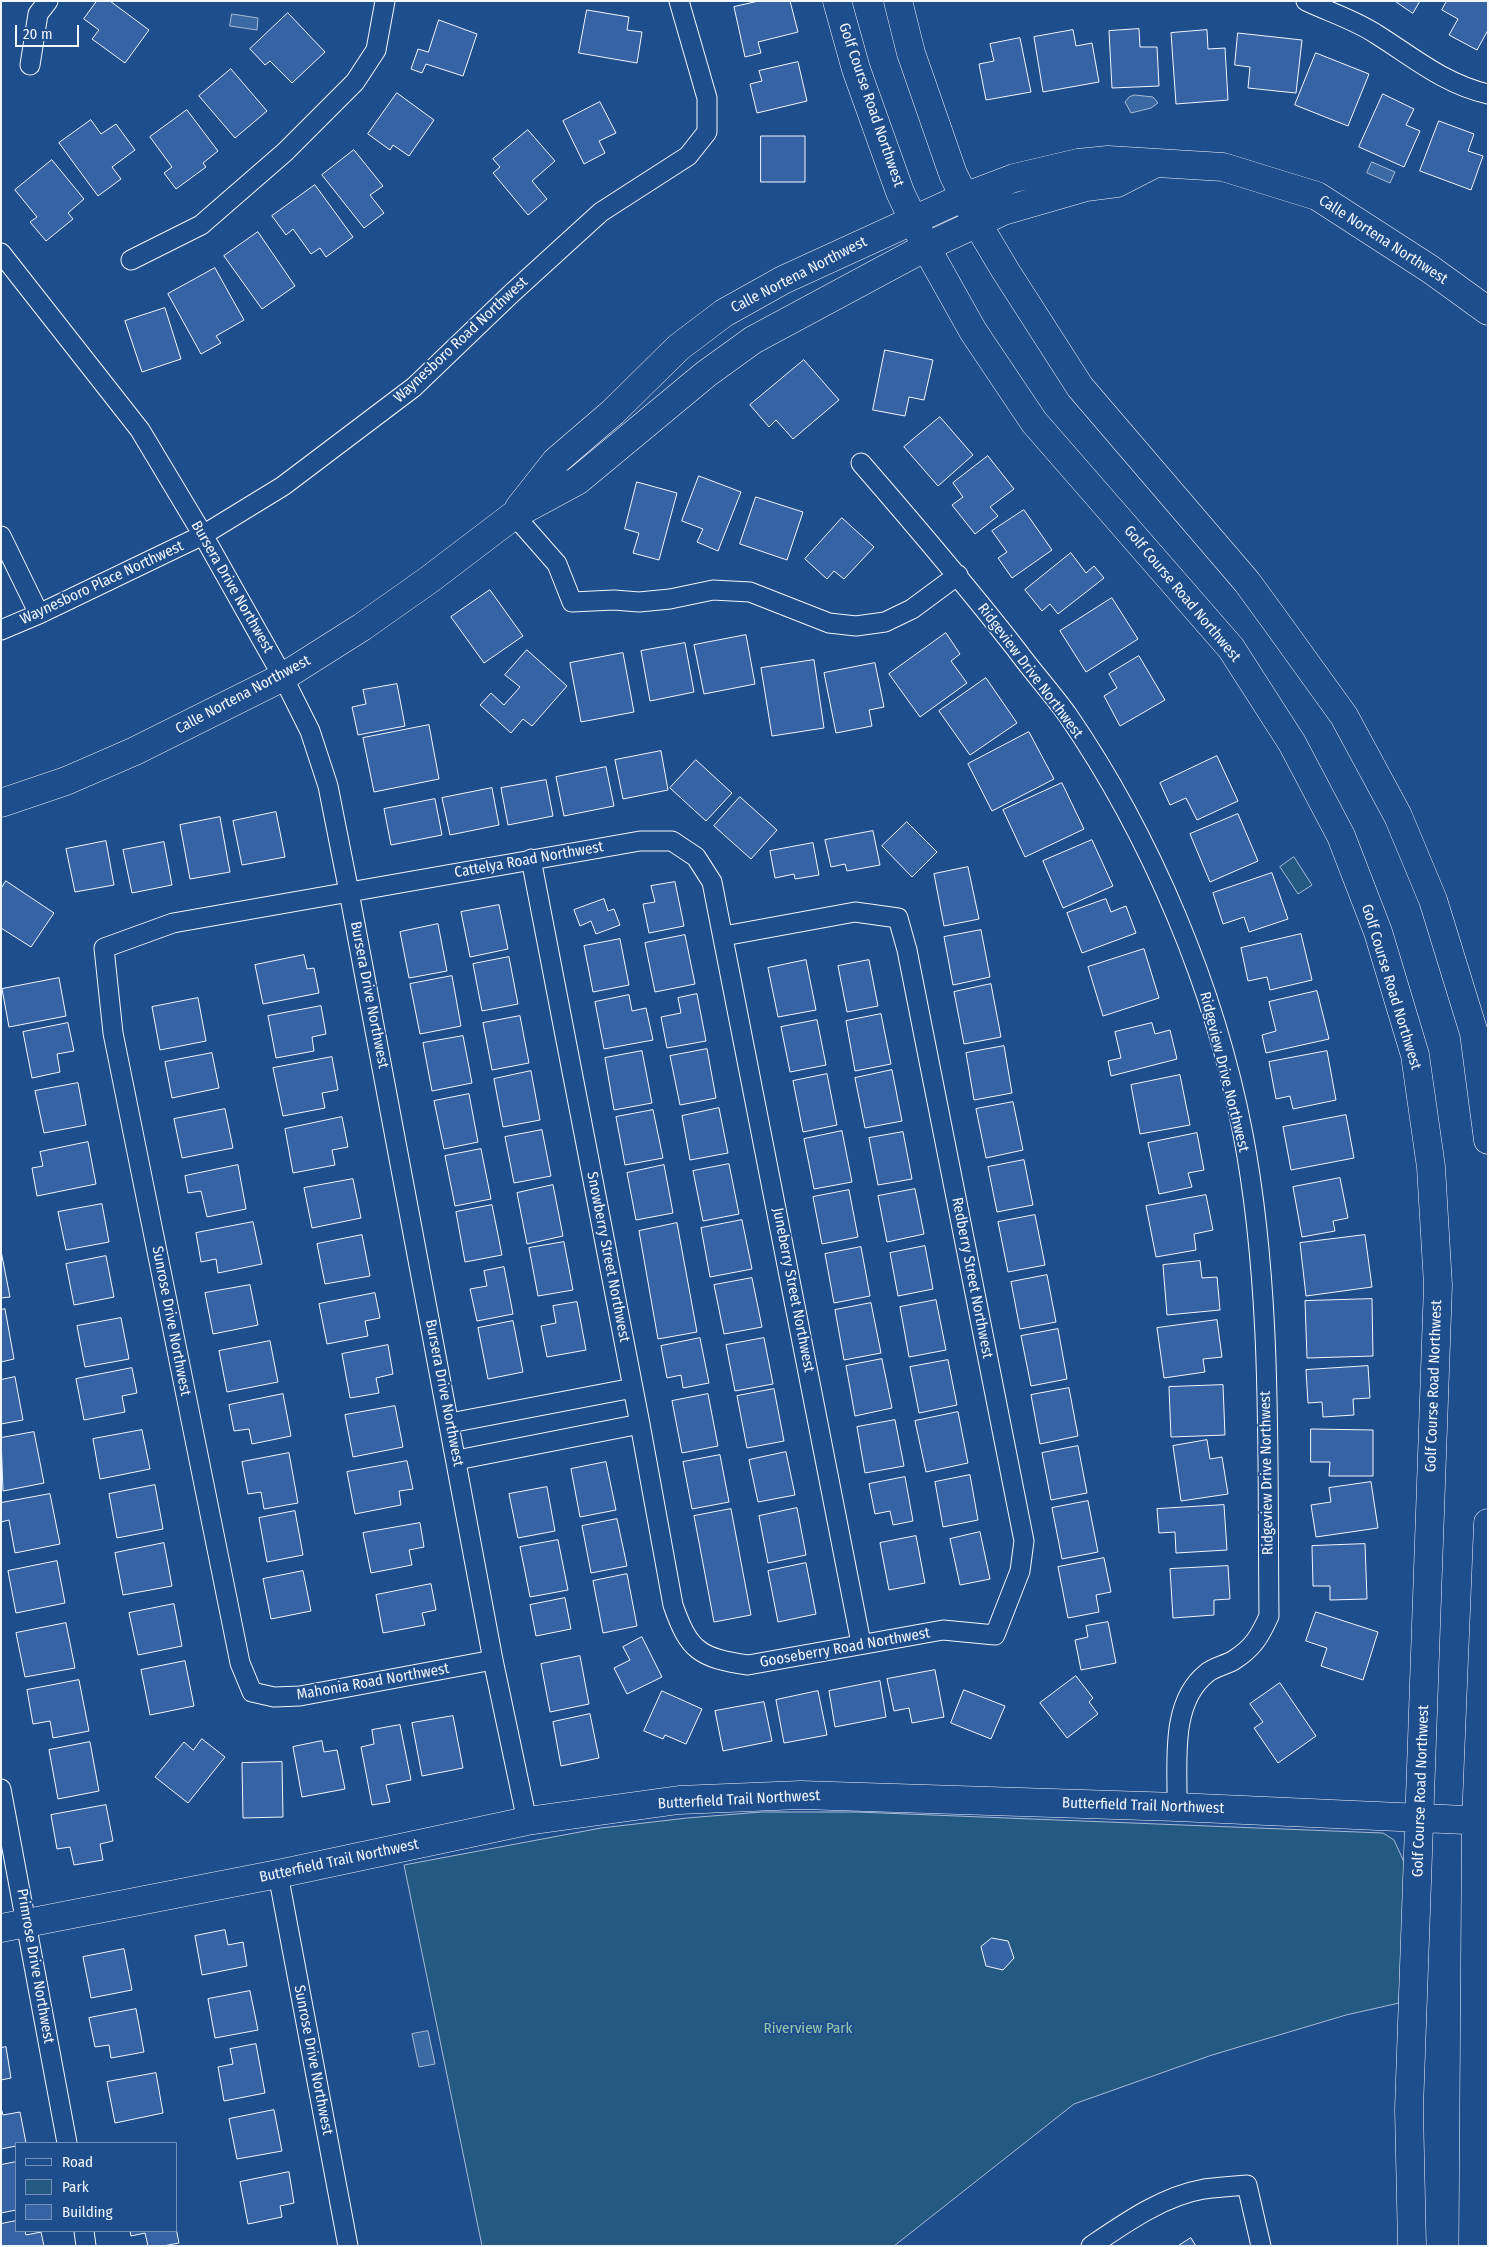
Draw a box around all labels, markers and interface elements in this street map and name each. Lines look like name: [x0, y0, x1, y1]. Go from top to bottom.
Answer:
scale bar: [18, 15, 81, 47]
street label: Golf Course Road Northwest: [834, 21, 908, 189]
text: 20 m: [23, 25, 53, 43]
street label: Calle Nortena Northwest: [1315, 192, 1451, 288]
street label: Calle Nortena Northwest: [728, 233, 870, 317]
street label: Waynesboro Road Northwest: [390, 273, 532, 407]
street label: Bursera Drive Northwest: [187, 518, 277, 656]
street label: Golf Course Road Northwest: [1120, 522, 1244, 666]
street label: Waynesboro Place Northwest: [18, 537, 186, 629]
street label: Ridgeview Drive Northwest: [973, 600, 1087, 742]
street label: Calle Nortena Northwest: [172, 652, 314, 738]
street label: Cattelya Road Northwest: [453, 838, 605, 882]
street label: Golf Course Road Northwest: [1357, 902, 1425, 1072]
street label: Bursera Drive Northwest: [346, 920, 392, 1070]
street label: Ridgeview Drive Northwest: [1195, 990, 1253, 1154]
street label: Snowberry Street Northwest: [583, 1170, 633, 1344]
street label: Redberry Street Northwest: [948, 1196, 996, 1360]
street label: Juneberry Street Northwest: [768, 1206, 818, 1374]
street label: Sunrose Drive Northwest: [148, 1245, 194, 1397]
street label: Golf Course Road Northwest: [1422, 1300, 1446, 1472]
street label: Bursera Drive Northwest: [421, 1318, 467, 1468]
street label: Ridgeview Drive Northwest: [1257, 1391, 1277, 1555]
street label: Gooseberry Road Northwest: [759, 1624, 931, 1672]
street label: Mahonia Road Northwest: [295, 1660, 451, 1704]
street label: Golf Course Road Northwest: [1409, 1705, 1433, 1877]
street label: Butterfield Trail Northwest: [657, 1787, 821, 1813]
street label: Butterfield Trail Northwest: [1062, 1794, 1224, 1818]
street label: Butterfield Trail Northwest: [258, 1835, 420, 1887]
street label: Primrose Drive Northwest: [13, 1887, 57, 2045]
street label: Sunrose Drive Northwest: [290, 1984, 336, 2136]
park label: Riverview Park: [763, 2020, 853, 2038]
legend: [15, 2142, 178, 2232]
text: Road: [62, 2153, 93, 2171]
text: Park: [62, 2178, 89, 2196]
text: Building: [62, 2203, 113, 2221]

